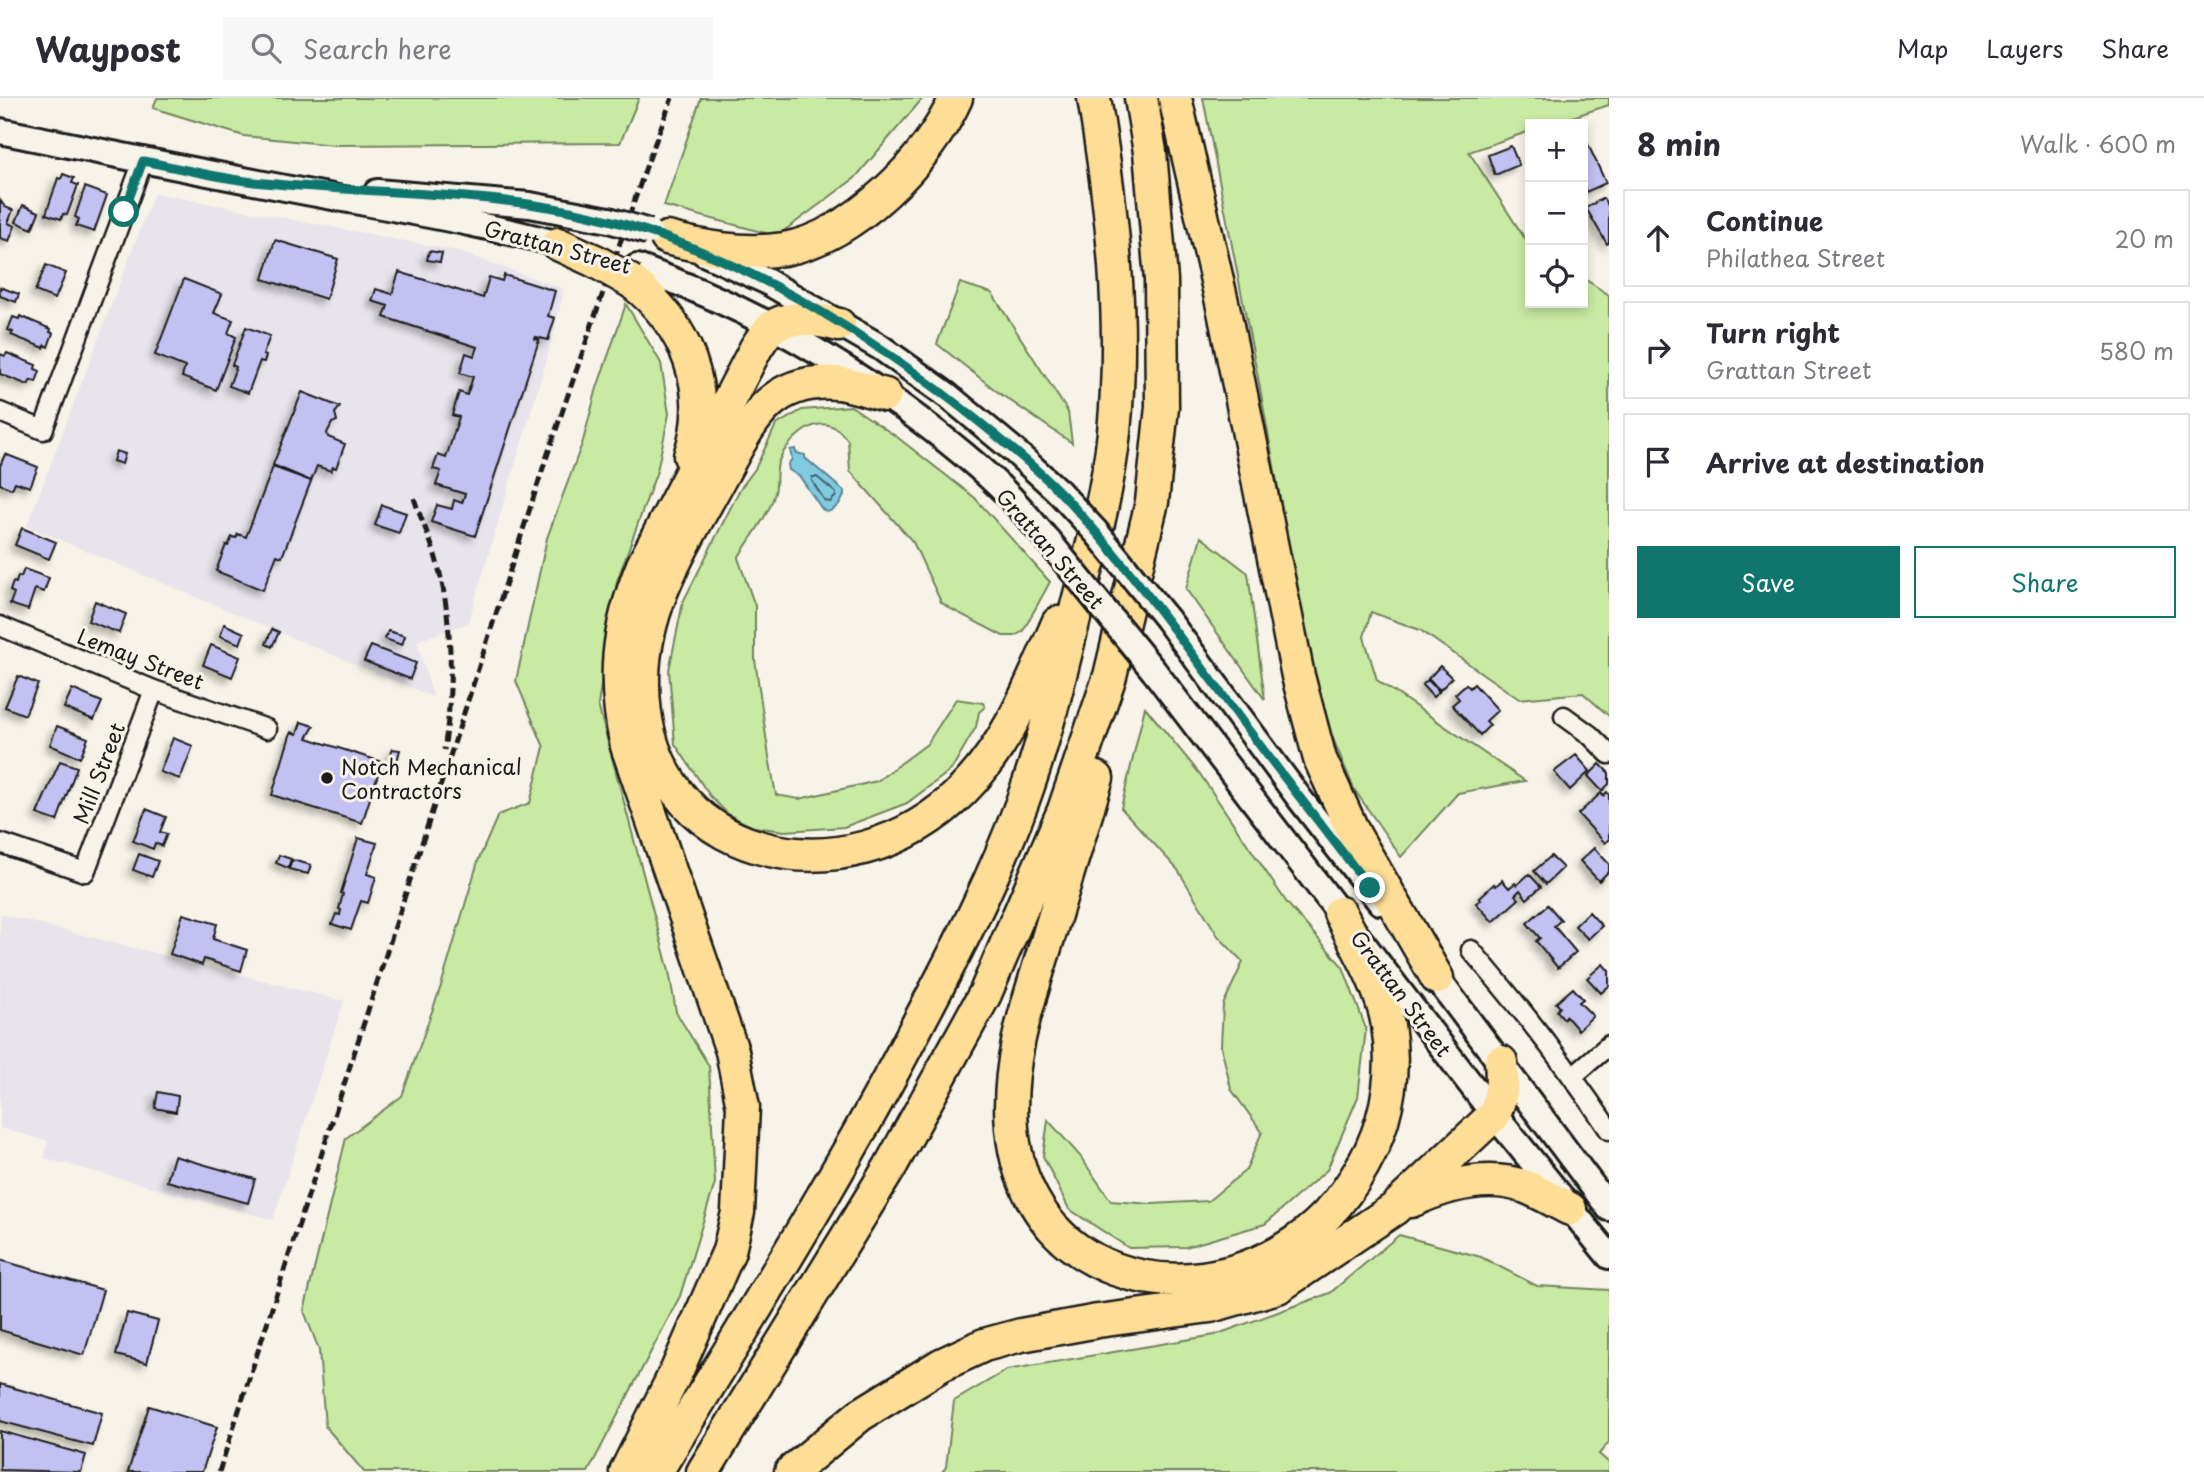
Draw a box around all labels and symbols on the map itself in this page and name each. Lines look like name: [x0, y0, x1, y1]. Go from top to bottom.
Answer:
route start: [108, 196, 139, 227]
street label: Grattan Street: [481, 211, 635, 281]
street label: Grattan Street: [989, 480, 1113, 616]
street label: Lemay Street: [73, 619, 209, 697]
street label: Mill Street: [64, 718, 132, 828]
place label: Notch Mechanical Contractors: [341, 750, 522, 806]
marker: Notch Mechanical Contractors: [319, 770, 335, 786]
route end: [1354, 872, 1385, 903]
street label: Grattan Street: [1344, 923, 1460, 1063]

